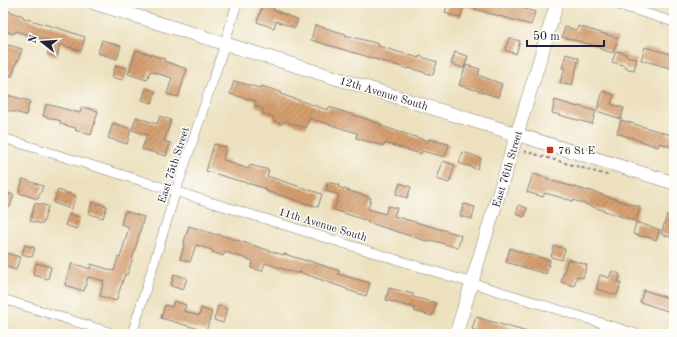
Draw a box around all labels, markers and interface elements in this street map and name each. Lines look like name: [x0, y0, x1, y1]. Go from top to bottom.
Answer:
north arrow: [22, 22, 62, 62]
scale bar: [527, 22, 604, 48]
text: 50 m: [533, 30, 560, 43]
text: N: [27, 33, 41, 45]
street label: 12th Avenue South: [338, 76, 429, 113]
street label: East 75th Street: [157, 126, 192, 205]
street label: East 76th Street: [492, 130, 525, 209]
marker: 76 St E: [545, 145, 555, 155]
place label: 76 St E: [558, 146, 595, 157]
street label: 11th Avenue South: [277, 207, 368, 244]

